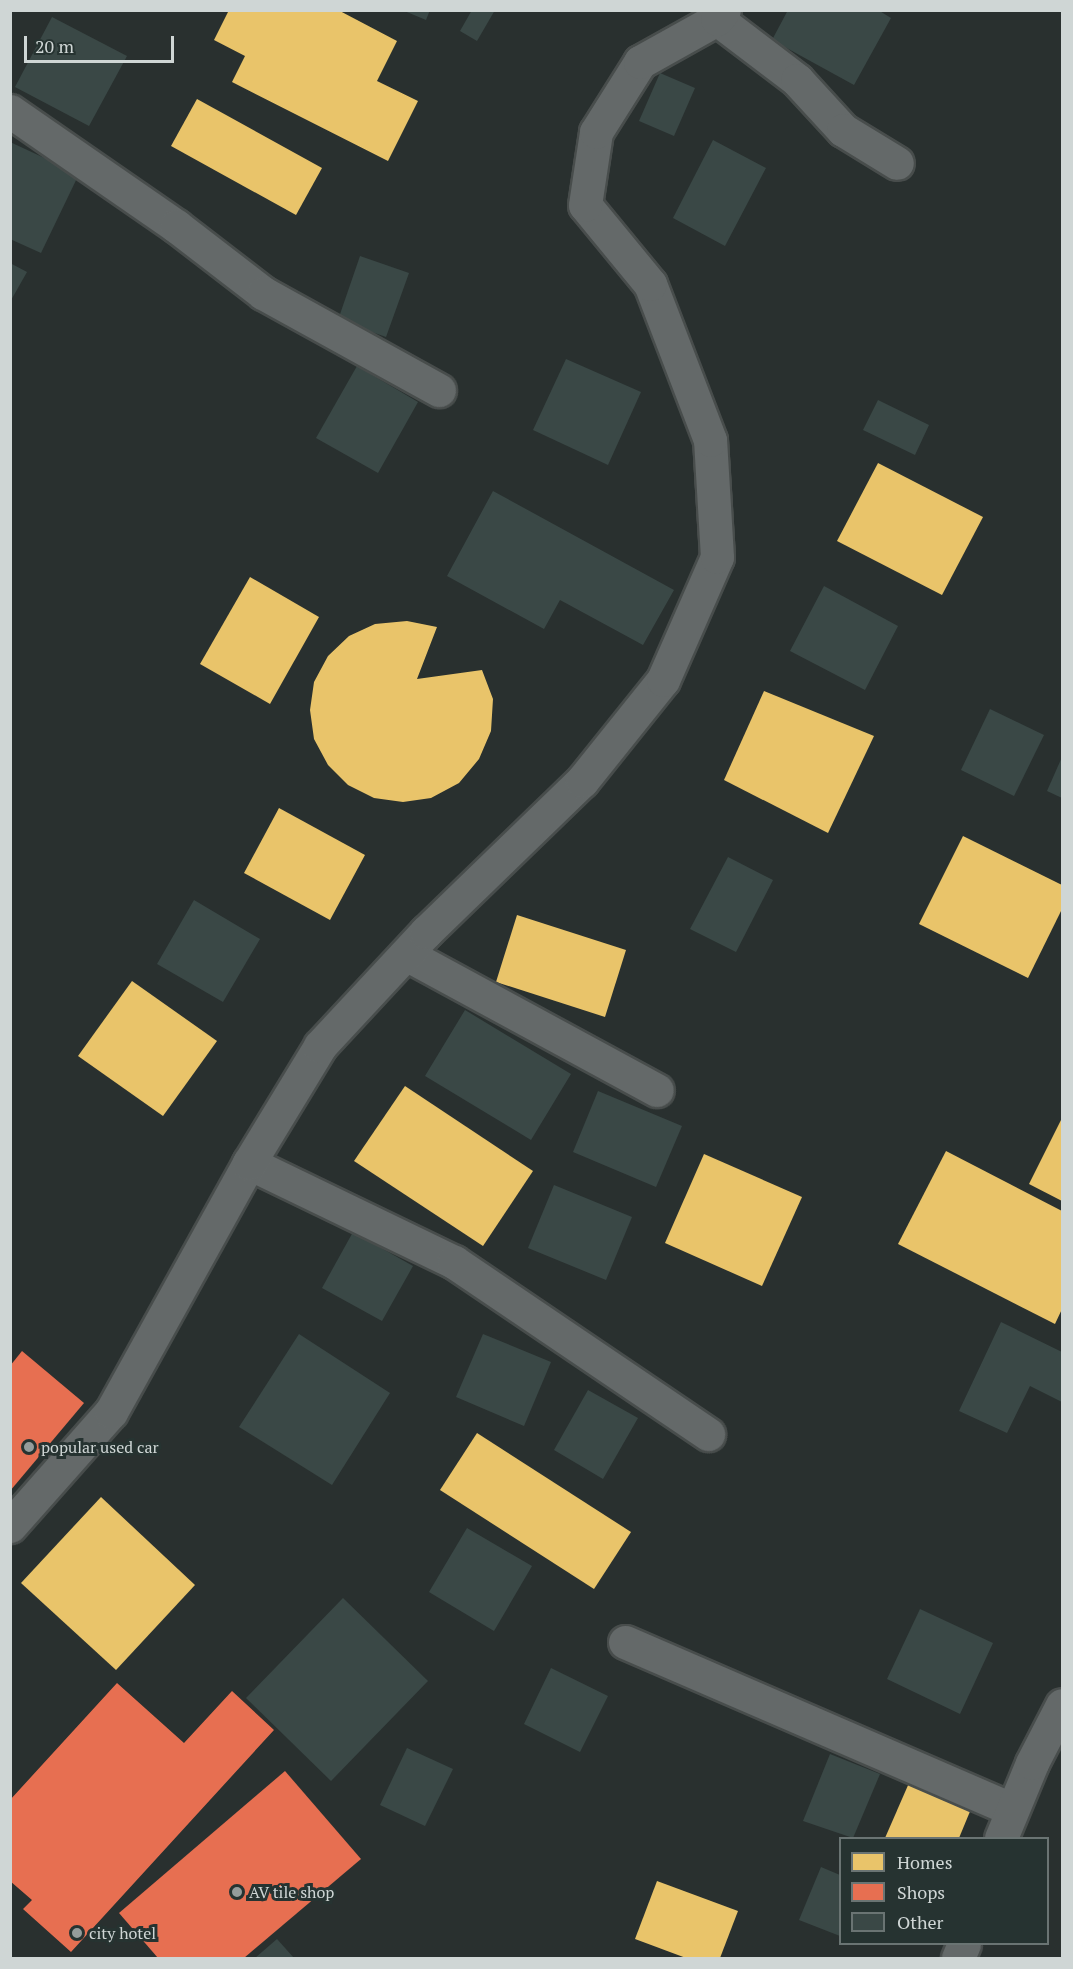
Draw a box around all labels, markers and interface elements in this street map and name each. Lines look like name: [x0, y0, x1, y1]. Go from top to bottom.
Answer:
scale bar: [27, 24, 177, 62]
text: 20 m: [35, 34, 74, 58]
place label: popular used car: [41, 1437, 159, 1457]
marker: popular used car: [22, 1440, 36, 1454]
legend: [839, 1837, 1049, 1945]
text: Homes: [897, 1850, 952, 1874]
text: Shops: [897, 1880, 945, 1904]
place label: AV tile shop: [249, 1882, 335, 1902]
marker: AV tile shop: [230, 1885, 244, 1899]
text: Other: [897, 1910, 944, 1934]
place label: city hotel: [89, 1923, 156, 1943]
marker: city hotel: [70, 1926, 84, 1940]

